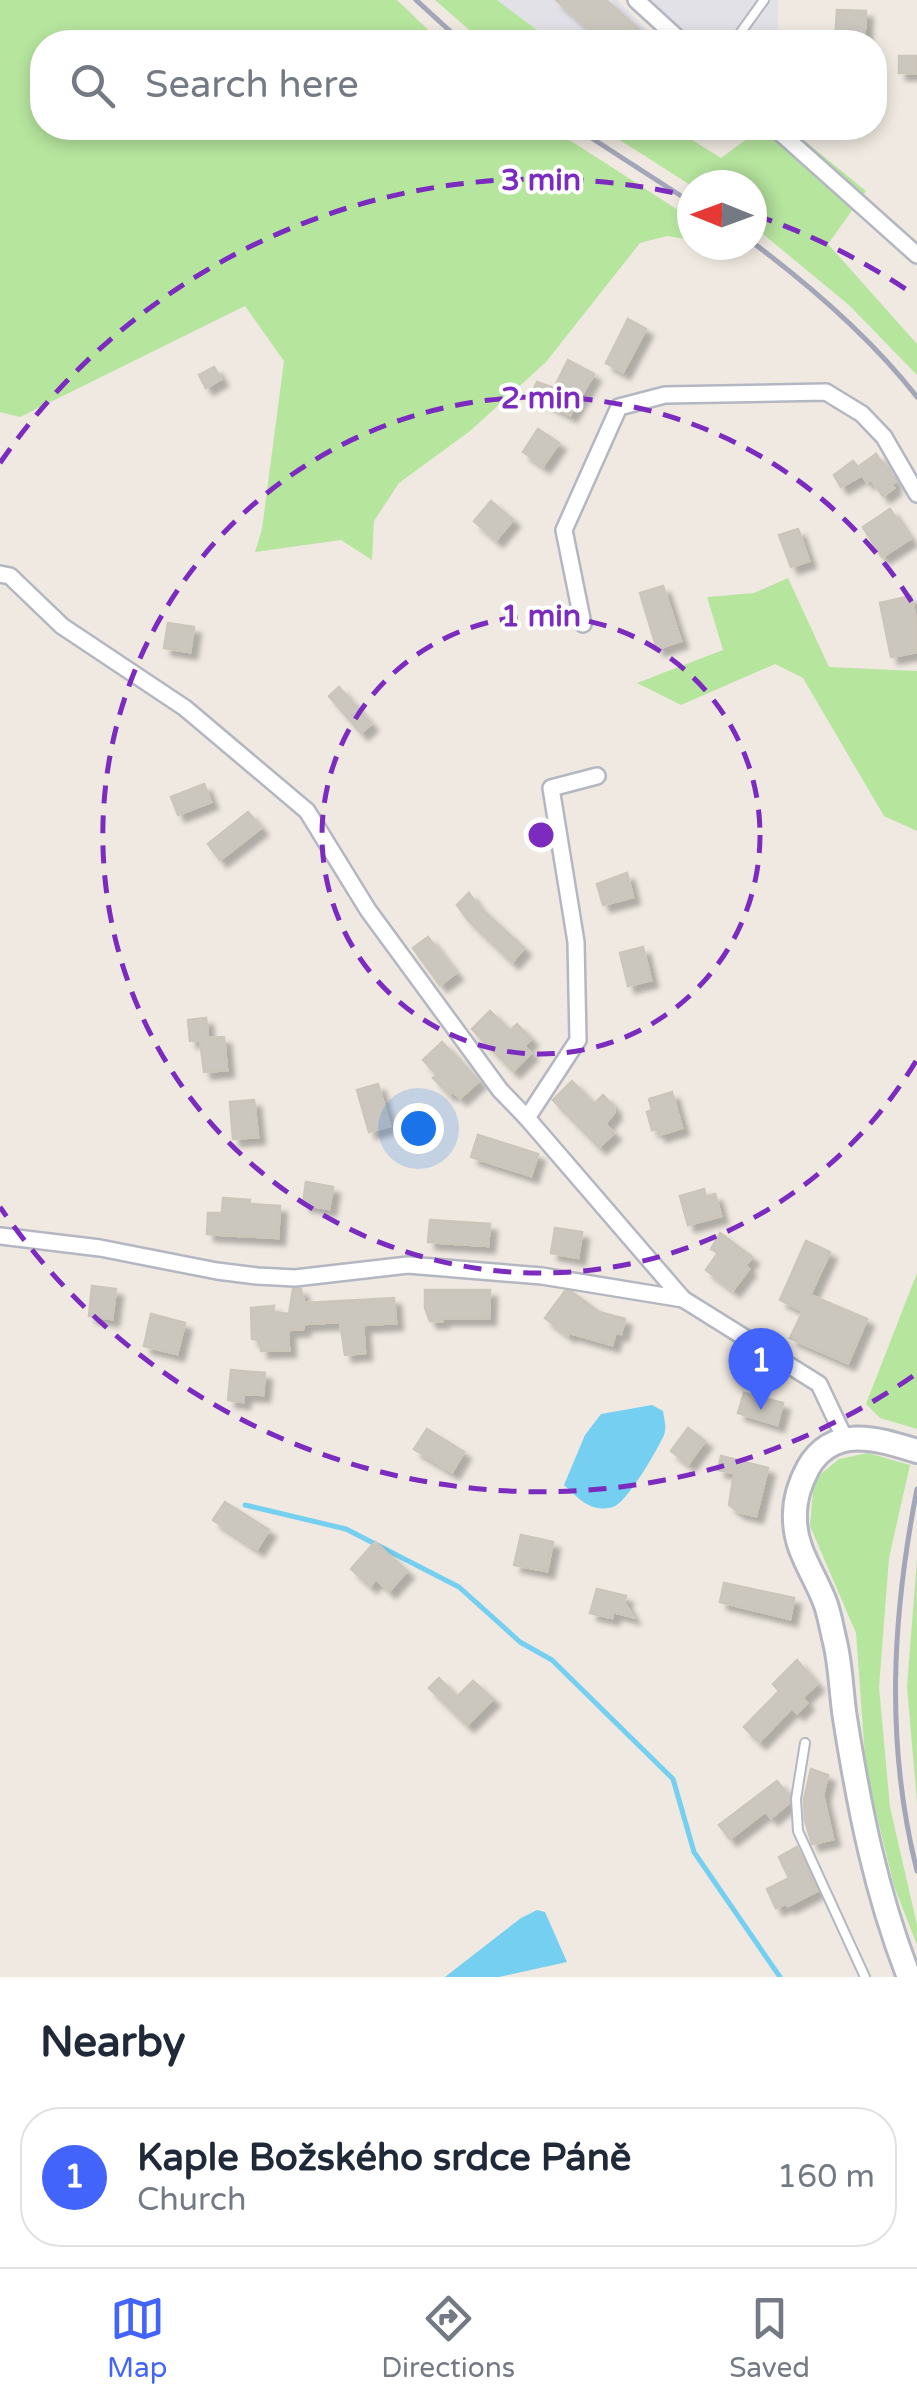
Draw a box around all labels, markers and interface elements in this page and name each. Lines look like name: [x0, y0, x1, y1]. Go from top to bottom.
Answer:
search box: [30, 30, 887, 140]
icon: search: [65, 58, 120, 113]
text: Search here: [145, 62, 359, 108]
text: 3 min: [501, 162, 581, 199]
north arrow: [677, 170, 767, 260]
text: 2 min: [501, 380, 581, 417]
text: 1 min: [501, 598, 581, 635]
centre of rings: [523, 817, 559, 853]
your location: [393, 1103, 444, 1154]
pin: 1: [728, 1328, 794, 1410]
text: Nearby: [40, 2017, 185, 2068]
text: Kaple Božského srdce Páně: [137, 2135, 631, 2181]
text: 1: [64, 2158, 85, 2196]
text: 160 m: [777, 2158, 875, 2196]
text: Church: [137, 2181, 246, 2219]
tab: Map: [107, 2291, 167, 2385]
tab: Directions: [381, 2291, 515, 2385]
tab: Saved: [729, 2291, 810, 2385]

